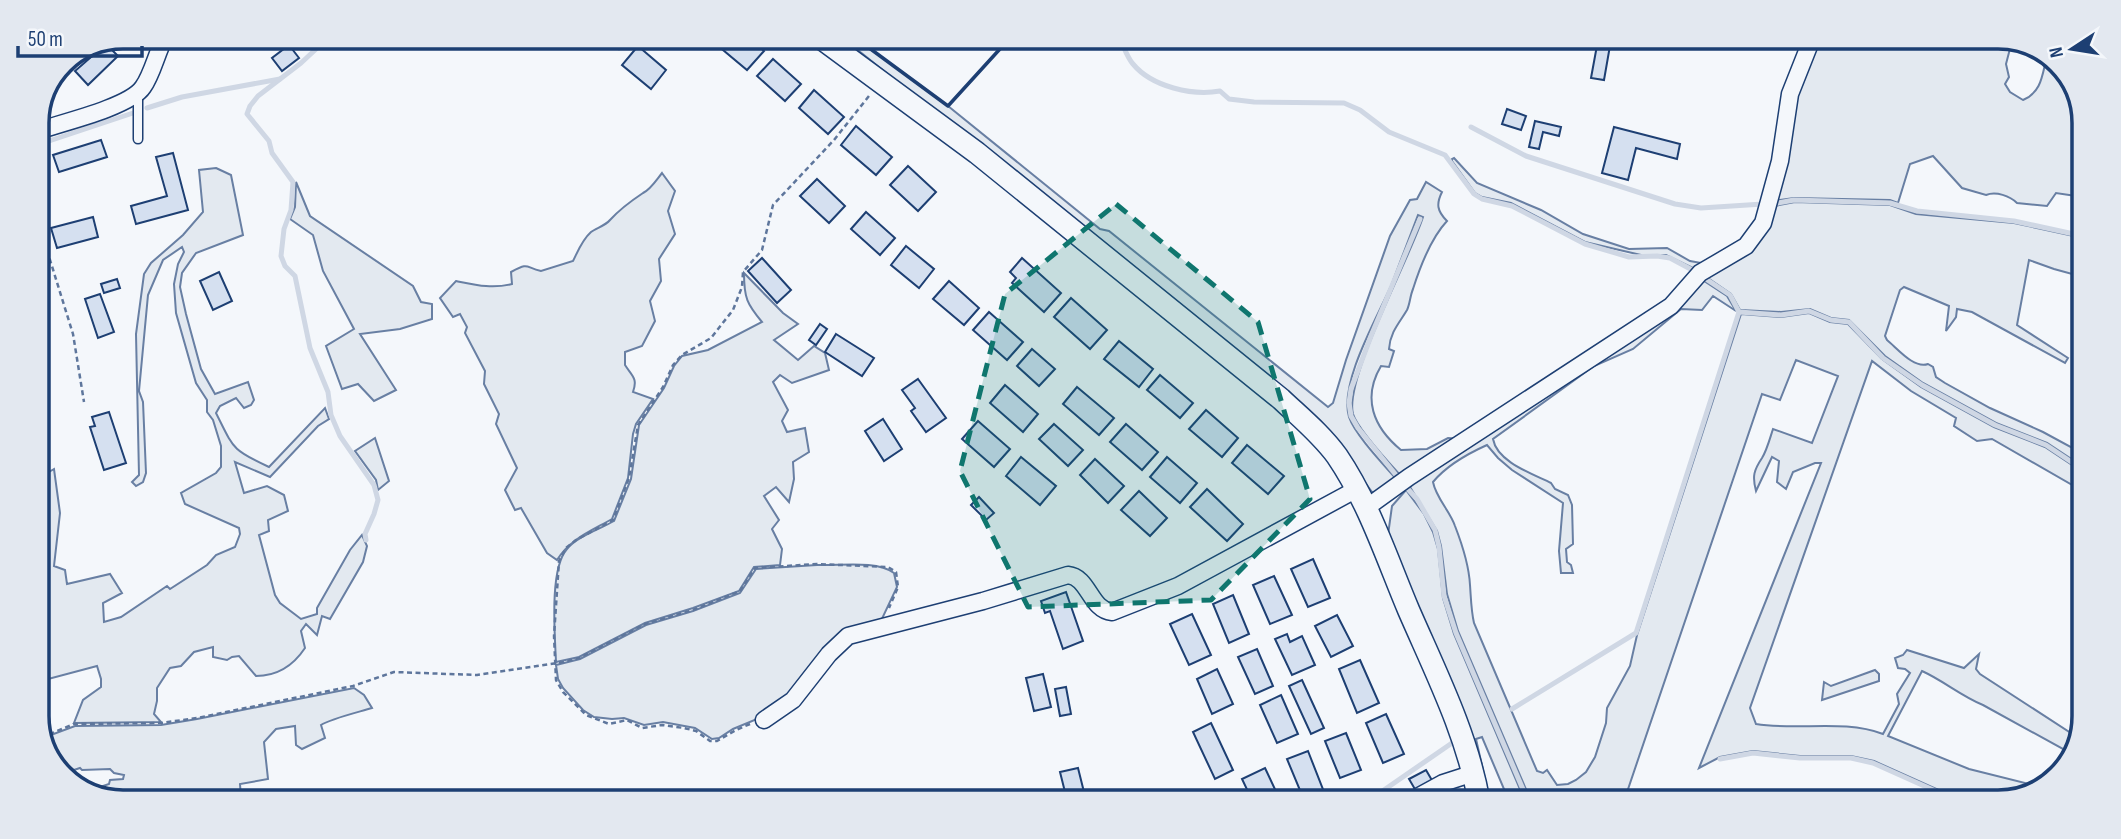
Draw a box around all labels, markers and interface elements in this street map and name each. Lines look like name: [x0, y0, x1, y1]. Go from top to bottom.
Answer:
scale bar: [18, 14, 142, 58]
north arrow: [2037, 14, 2107, 84]
text: 50 m: [28, 27, 63, 52]
text: N: [2045, 45, 2069, 60]

